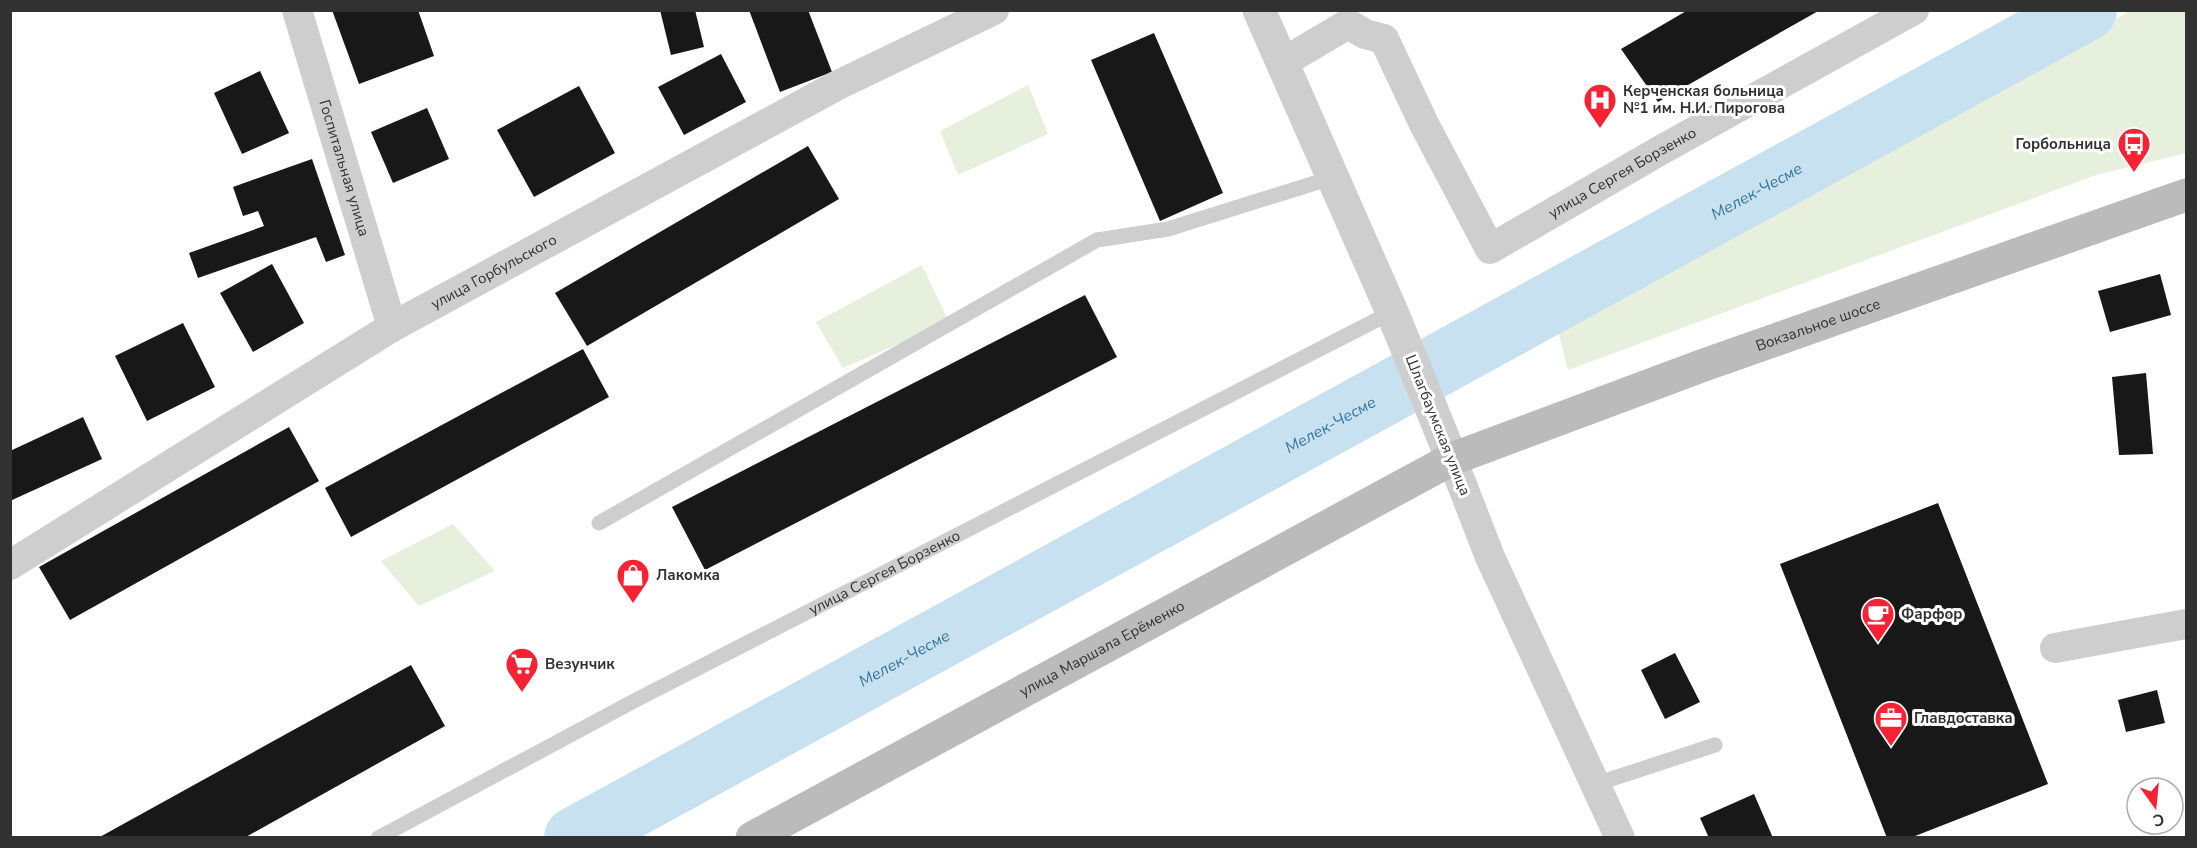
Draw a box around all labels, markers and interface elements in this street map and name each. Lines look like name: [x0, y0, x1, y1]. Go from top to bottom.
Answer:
place label: Керченская больница №1 им. Н.И. Пирогова: [1623, 81, 1785, 118]
hospital icon: Керченская больница №1 им. Н.И. Пирогова: [1582, 82, 1618, 129]
street label: Госпитальная улица: [314, 97, 374, 239]
street label: улица Сергея Борзенко: [1545, 122, 1700, 223]
bus stop icon: Горбольница: [2116, 126, 2152, 173]
place label: Горбольница: [2016, 134, 2111, 154]
water label: Мелек-Чесме: [1707, 158, 1807, 225]
street label: улица Горбульского: [427, 229, 560, 314]
street label: Вокзальное шоссе: [1753, 294, 1883, 356]
street label: Шлагбаумская улица: [1401, 352, 1475, 498]
water label: Мелек-Чесме: [1281, 391, 1380, 459]
street label: улица Сергея Борзенко: [805, 525, 964, 620]
shop icon: Лакомка: [615, 557, 651, 604]
place label: Лакомка: [656, 565, 720, 585]
street label: улица Маршала Ерёменко: [1016, 596, 1188, 701]
cafe icon: Фарфор: [1860, 596, 1896, 643]
place label: Фарфор: [1901, 604, 1963, 624]
water label: Мелек-Чесме: [855, 625, 954, 693]
supermarket icon: Везунчик: [504, 646, 540, 693]
place label: Везунчик: [545, 654, 615, 674]
office icon: Главдоставка: [1873, 700, 1909, 747]
place label: Главдоставка: [1914, 708, 2013, 728]
north arrow: [2125, 776, 2185, 836]
text: С: [2150, 807, 2167, 832]

